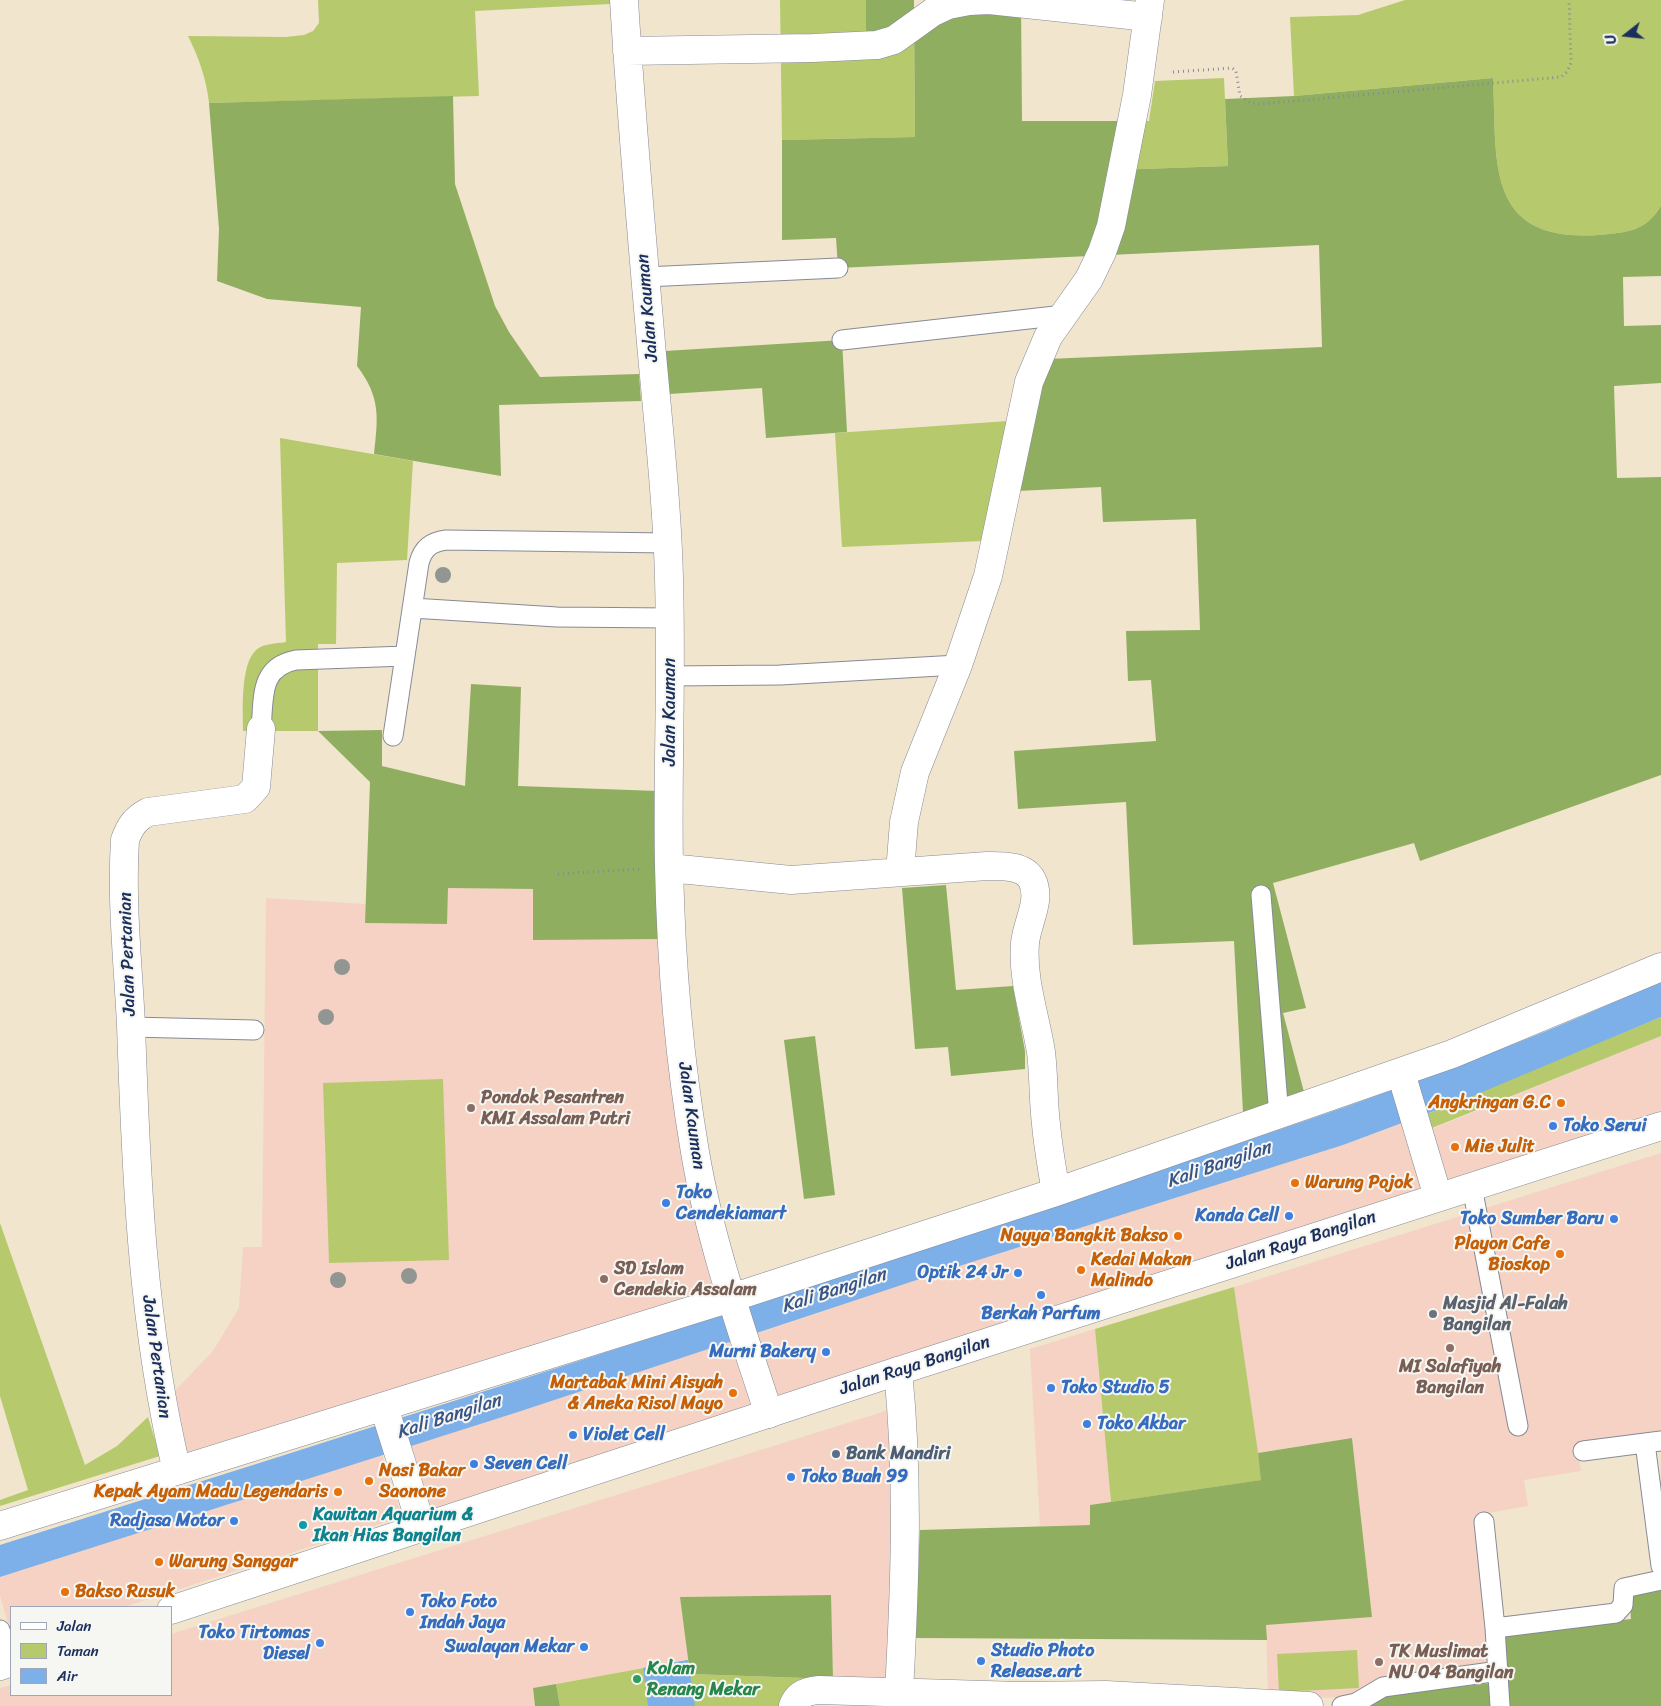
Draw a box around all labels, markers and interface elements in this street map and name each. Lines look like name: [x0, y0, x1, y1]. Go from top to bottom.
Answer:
north arrow: [1601, 10, 1651, 60]
text: U: [1598, 31, 1624, 47]
street label: Jalan Kauman: [633, 253, 663, 363]
street label: Jalan Kauman: [659, 658, 681, 766]
street label: Jalan Pertanian: [115, 892, 141, 1016]
street label: Jalan Kauman: [673, 1061, 709, 1171]
place label: Pondok Pesantren KMI Assalam Putri: [481, 1087, 630, 1130]
place label: Angkringan G.C: [1428, 1092, 1551, 1114]
marker: Angkringan G.C: [1555, 1097, 1567, 1109]
marker: Pondok Pesantren KMI Assalam Putri: [465, 1102, 477, 1114]
place label: Toko Serui: [1563, 1115, 1646, 1137]
marker: Toko Serui: [1547, 1120, 1559, 1132]
place label: Mie Julit: [1465, 1136, 1535, 1158]
water label: Kali Bangilan: [1164, 1137, 1274, 1193]
marker: Mie Julit: [1449, 1141, 1461, 1153]
place label: Warung Pojok: [1305, 1172, 1413, 1194]
marker: Warung Pojok: [1289, 1177, 1301, 1189]
place label: Toko Cendekiamart: [676, 1182, 786, 1224]
marker: Toko Cendekiamart: [660, 1197, 672, 1209]
place label: Kanda Cell: [1195, 1205, 1279, 1227]
street label: Jalan Raya Bangilan: [1223, 1206, 1379, 1276]
place label: Toko Sumber Baru: [1460, 1208, 1604, 1230]
marker: Kanda Cell: [1283, 1210, 1295, 1222]
marker: Toko Sumber Baru: [1608, 1213, 1620, 1225]
place label: Nayya Bangkit Bakso: [1000, 1225, 1168, 1247]
marker: Nayya Bangkit Bakso: [1172, 1230, 1184, 1242]
place label: Playon Cafe Bioskop: [1454, 1233, 1550, 1276]
marker: Playon Cafe Bioskop: [1554, 1248, 1566, 1260]
place label: Kedai Makan Malindo: [1091, 1249, 1191, 1292]
place label: SD Islam Cendekia Assalam: [614, 1258, 757, 1300]
place label: Optik 24 Jr: [918, 1262, 1008, 1284]
water label: Kali Bangilan: [779, 1263, 889, 1319]
marker: Kedai Makan Malindo: [1075, 1264, 1087, 1276]
marker: Optik 24 Jr: [1012, 1267, 1024, 1279]
marker: SD Islam Cendekia Assalam: [598, 1273, 610, 1285]
marker: Berkah Parfum: [1035, 1289, 1047, 1301]
place label: Masjid Al-Falah Bangilan: [1443, 1293, 1568, 1336]
street label: Jalan Pertanian: [137, 1294, 175, 1420]
place label: Berkah Parfum: [981, 1303, 1101, 1325]
marker: Masjid Al-Falah Bangilan: [1427, 1308, 1439, 1320]
street label: Jalan Raya Bangilan: [837, 1331, 993, 1401]
place label: Murni Bakery: [709, 1341, 816, 1363]
marker: MI Salafiyah Bangilan: [1444, 1342, 1456, 1354]
marker: Murni Bakery: [820, 1346, 832, 1358]
place label: MI Salafiyah Bangilan: [1399, 1356, 1501, 1398]
place label: Martabak Mini Aisyah & Aneka Risol Mayo: [550, 1372, 723, 1415]
place label: Toko Studio 5: [1061, 1377, 1170, 1399]
marker: Toko Studio 5: [1045, 1382, 1057, 1394]
marker: Martabak Mini Aisyah & Aneka Risol Mayo: [727, 1387, 739, 1399]
water label: Kali Bangilan: [394, 1389, 504, 1445]
place label: Toko Akbar: [1097, 1413, 1185, 1435]
marker: Toko Akbar: [1081, 1418, 1093, 1430]
place label: Violet Cell: [583, 1424, 665, 1446]
marker: Violet Cell: [567, 1429, 579, 1441]
place label: Bank Mandiri: [846, 1443, 951, 1465]
marker: Bank Mandiri: [830, 1448, 842, 1460]
place label: Seven Cell: [484, 1453, 567, 1475]
marker: Seven Cell: [468, 1458, 480, 1470]
place label: Nasi Bakar Saonone: [379, 1460, 465, 1502]
place label: Toko Buah 99: [801, 1466, 908, 1488]
marker: Toko Buah 99: [785, 1471, 797, 1483]
marker: Nasi Bakar Saonone: [363, 1475, 375, 1487]
place label: Kepak Ayam Madu Legendaris: [94, 1481, 328, 1503]
marker: Kepak Ayam Madu Legendaris: [332, 1486, 344, 1498]
place label: Kawitan Aquarium & Ikan Hias Bangilan: [313, 1504, 473, 1546]
place label: Radjasa Motor: [110, 1510, 224, 1532]
marker: Radjasa Motor: [228, 1515, 240, 1527]
marker: Kawitan Aquarium & Ikan Hias Bangilan: [297, 1519, 309, 1531]
place label: Warung Sanggar: [169, 1551, 297, 1573]
marker: Warung Sanggar: [153, 1556, 165, 1568]
place label: Bakso Rusuk: [75, 1581, 175, 1603]
marker: Bakso Rusuk: [59, 1586, 71, 1598]
place label: Toko Foto Indah Jaya: [420, 1591, 505, 1634]
legend: [10, 1606, 172, 1696]
marker: Toko Foto Indah Jaya: [404, 1606, 416, 1618]
text: Jalan: [57, 1613, 91, 1639]
place label: Toko Tirtomas Diesel: [199, 1622, 310, 1665]
place label: Swalayan Mekar: [445, 1636, 574, 1658]
marker: Toko Tirtomas Diesel: [314, 1637, 326, 1649]
text: Taman: [57, 1638, 99, 1664]
place label: Studio Photo Release.art: [991, 1640, 1094, 1682]
marker: Swalayan Mekar: [578, 1641, 590, 1653]
place label: TK Muslimat NU 04 Bangilan: [1389, 1641, 1513, 1684]
marker: Studio Photo Release.art: [975, 1655, 987, 1667]
marker: TK Muslimat NU 04 Bangilan: [1373, 1656, 1385, 1668]
place label: Kolam Renang Mekar: [647, 1658, 759, 1700]
text: Air: [57, 1663, 77, 1689]
marker: Kolam Renang Mekar: [631, 1673, 643, 1685]

